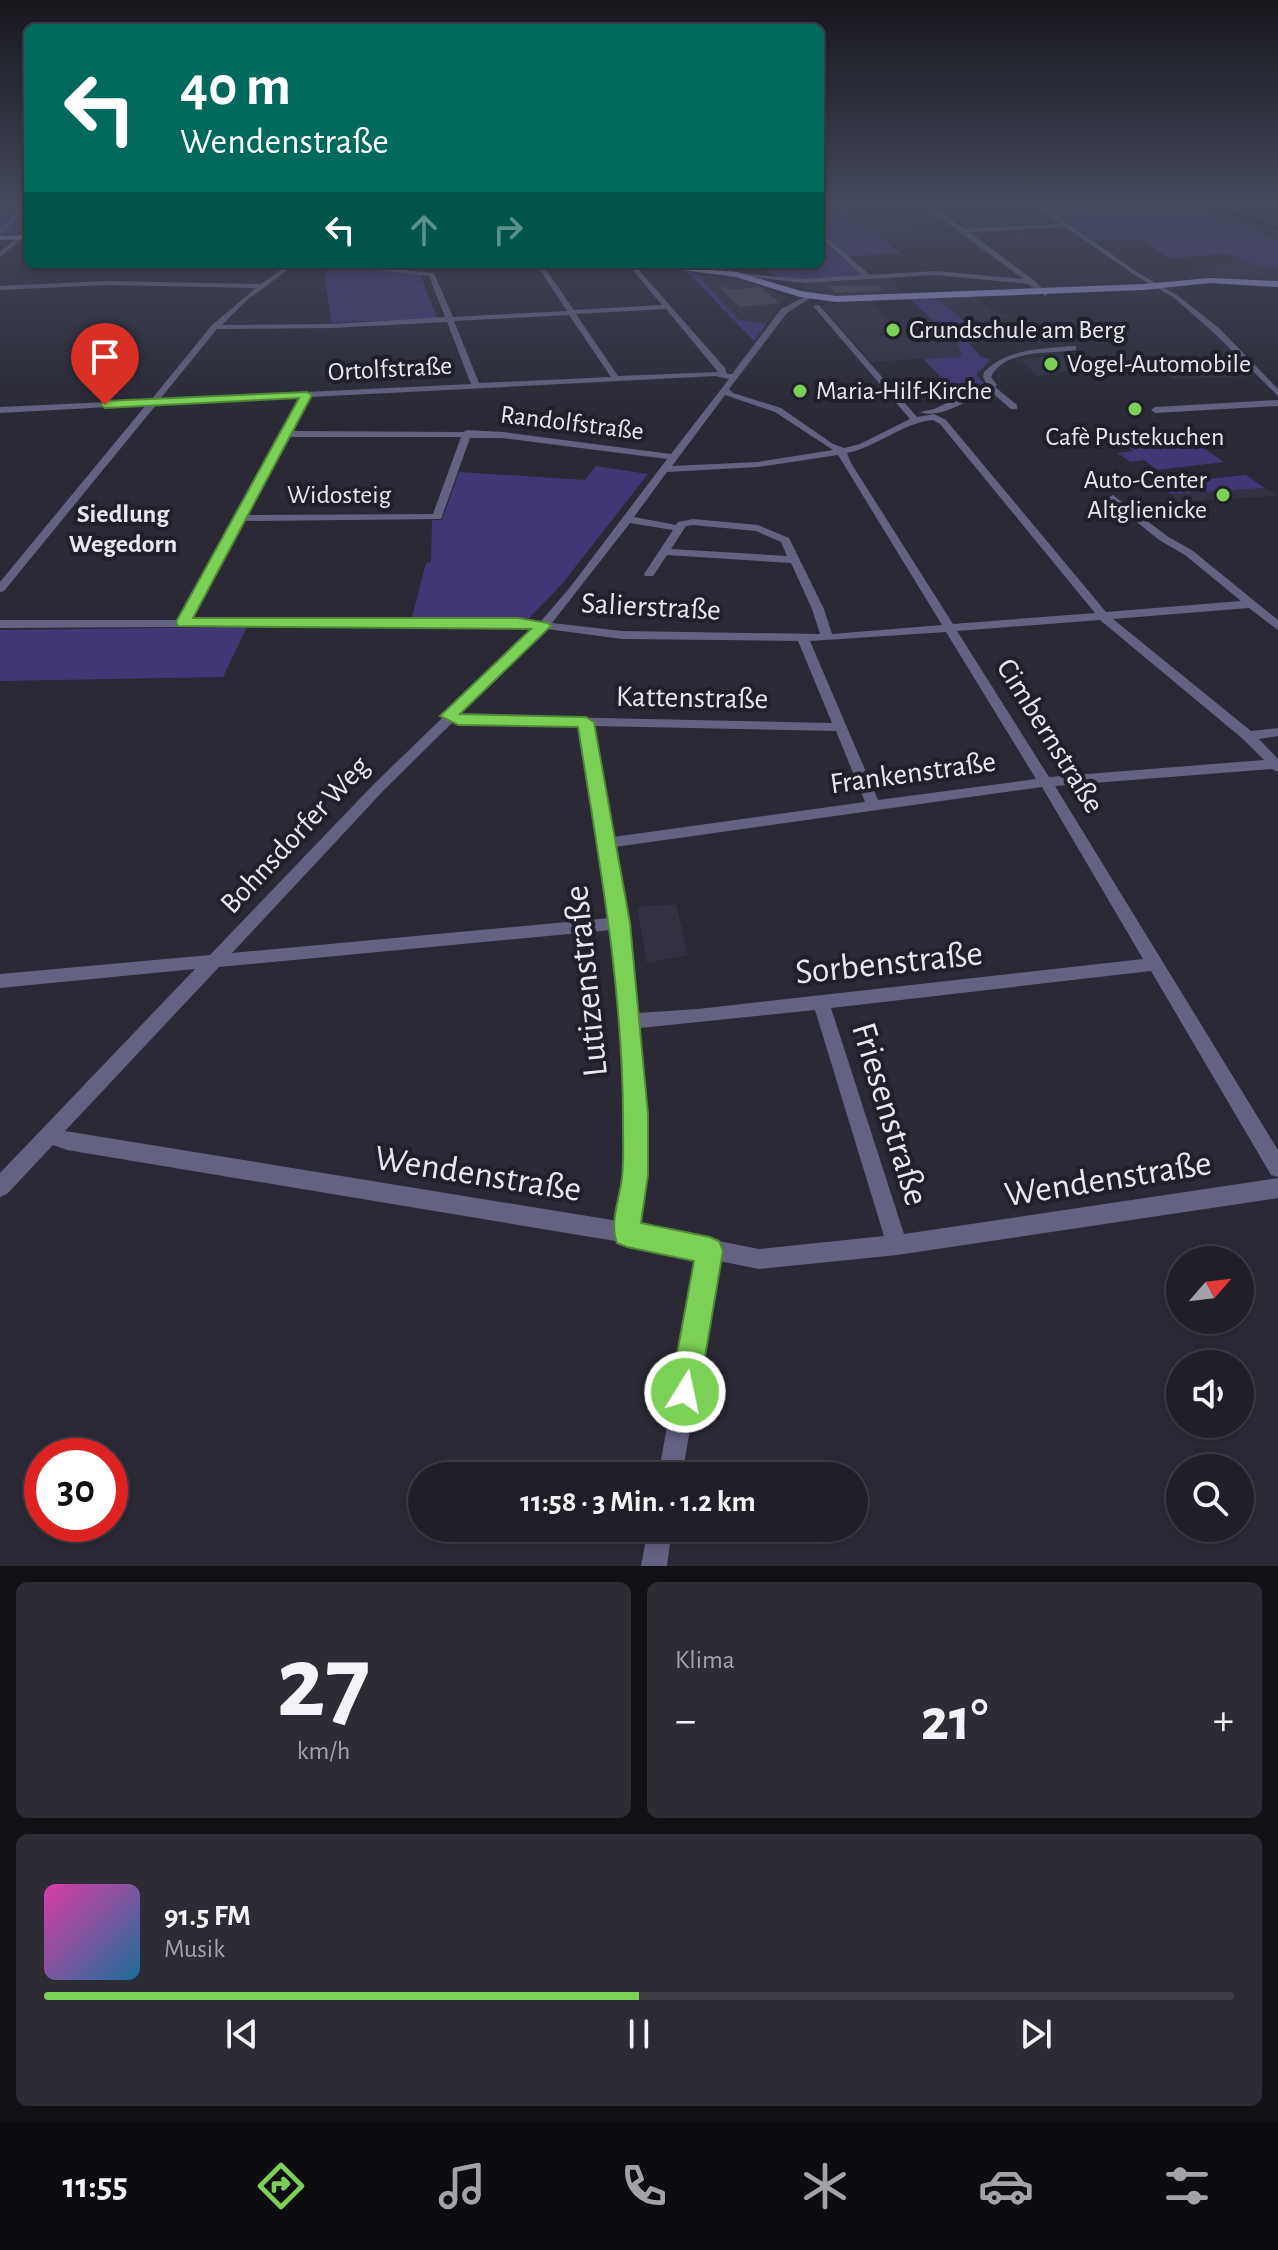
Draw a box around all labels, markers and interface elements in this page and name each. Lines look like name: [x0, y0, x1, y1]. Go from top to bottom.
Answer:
icon: left: [48, 56, 152, 160]
text: 40 m: [180, 59, 291, 115]
text: Wendenstraße: [180, 124, 389, 160]
icon: left: [318, 208, 362, 252]
icon: ahead: [402, 208, 446, 252]
icon: right: [486, 208, 530, 252]
place label: Grundschule am Berg: [909, 317, 1125, 343]
marker: Grundschule am Berg: [884, 321, 902, 339]
pin: [71, 323, 139, 405]
icon: arrive: [83, 335, 127, 379]
place label: Vogel-Automobile: [1067, 351, 1251, 377]
street label: Ortolfstraße: [327, 353, 453, 385]
marker: Vogel-Automobile: [1042, 355, 1060, 373]
place label: Maria-Hilf-Kirche: [816, 378, 992, 404]
marker: Maria-Hilf-Kirche: [791, 382, 809, 400]
marker: Cafè Pustekuchen: [1126, 400, 1144, 418]
street label: Randolfstraße: [499, 401, 645, 445]
place label: Cafè Pustekuchen: [1046, 424, 1224, 450]
place label: Auto-Center Altglienicke: [1084, 467, 1208, 523]
street label: Widosteig: [287, 482, 391, 508]
marker: Auto-Center Altglienicke: [1214, 486, 1232, 504]
district label: Siedlung Wegedorn: [69, 501, 177, 557]
street label: Salierstraße: [580, 588, 722, 626]
street label: Cimbernstraße: [991, 654, 1109, 818]
street label: Kattenstraße: [616, 682, 768, 714]
street label: Frankenstraße: [828, 747, 998, 799]
street label: Bohnsdorfer Weg: [215, 750, 375, 919]
street label: Lutizenstraße: [558, 884, 614, 1078]
street label: Sorbenstraße: [794, 935, 984, 991]
street label: Friesenstraße: [845, 1018, 935, 1210]
street label: Wendenstraße: [372, 1140, 584, 1208]
street label: Wendenstraße: [1002, 1145, 1214, 1213]
north arrow: [1166, 1246, 1254, 1334]
map controls: [1166, 1246, 1254, 1542]
position arrow: [643, 1350, 727, 1434]
button: sound: [1166, 1350, 1254, 1438]
speed limit sign: 30: [24, 1438, 128, 1542]
button: search: [1166, 1454, 1254, 1542]
text: 11:58 · 3 Min. · 1.2 km: [520, 1487, 756, 1517]
text: 27: [277, 1632, 370, 1736]
text: Klima: [675, 1647, 735, 1673]
text: 21°: [921, 1691, 988, 1751]
text: −: [675, 1699, 696, 1743]
text: +: [1213, 1699, 1234, 1743]
text: km/h: [297, 1738, 350, 1764]
text: 91.5 FM: [164, 1901, 251, 1931]
text: Musik: [164, 1936, 225, 1962]
icon: previous: [220, 2012, 264, 2056]
icon: pause: [617, 2012, 661, 2056]
icon: next: [1014, 2012, 1058, 2056]
icon: directions: [253, 2158, 309, 2214]
icon: music: [434, 2158, 490, 2214]
icon: phone: [616, 2158, 672, 2214]
icon: climate: [797, 2158, 853, 2214]
icon: car: [978, 2158, 1034, 2214]
icon: filters: [1159, 2158, 1215, 2214]
text: 11:55: [63, 2168, 128, 2204]

